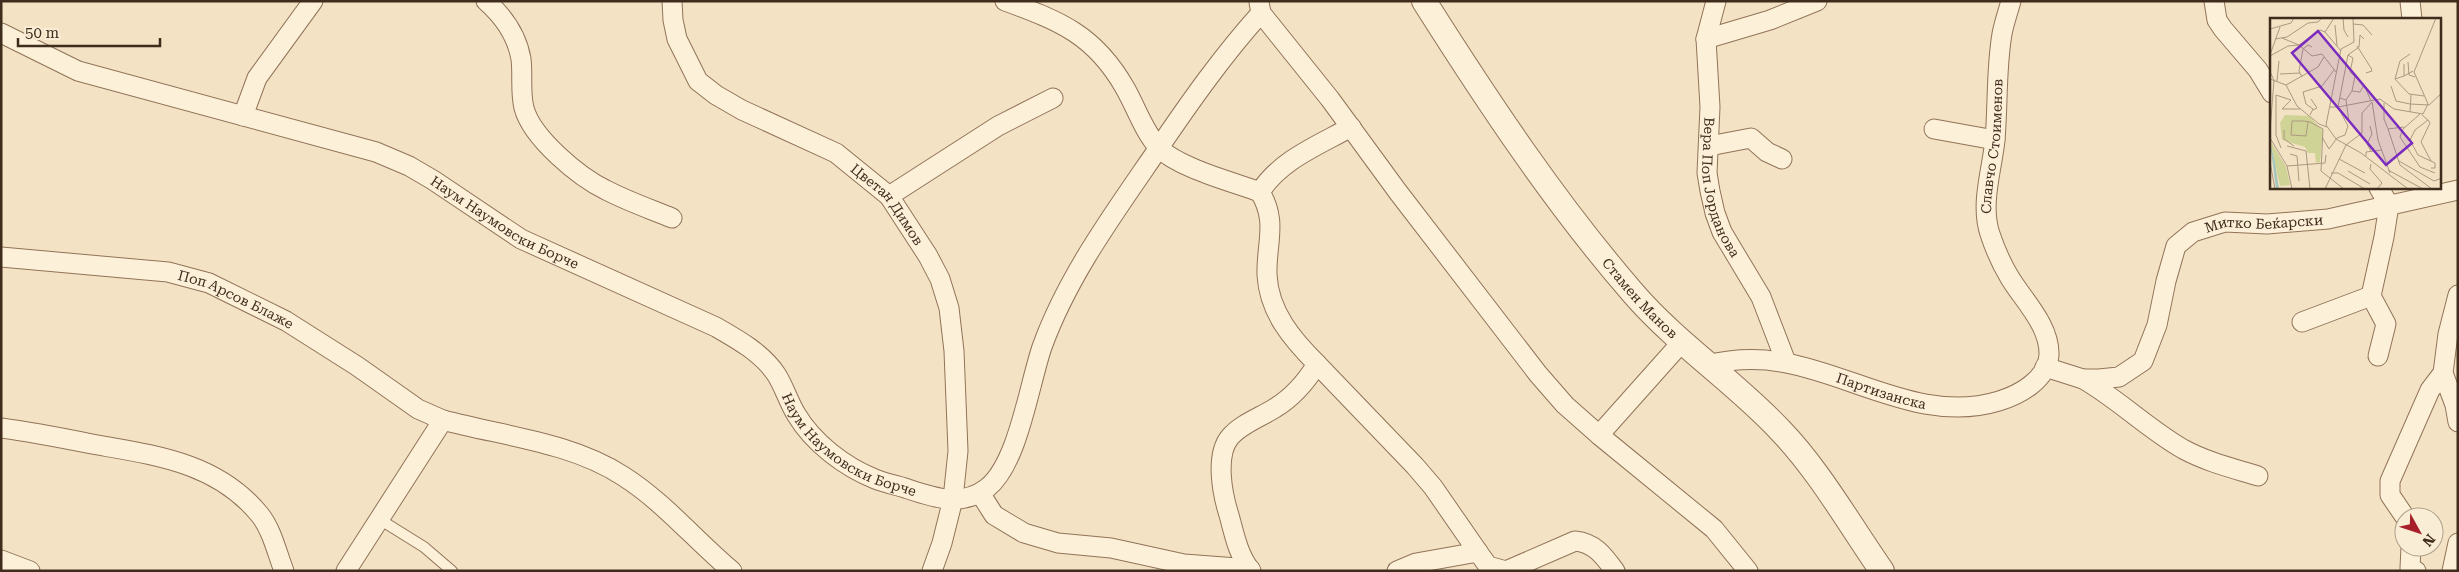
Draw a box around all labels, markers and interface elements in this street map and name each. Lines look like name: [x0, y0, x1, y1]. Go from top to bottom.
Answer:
scale bar: [18, 15, 160, 47]
inset map: [2270, 18, 2442, 189]
text: 50 m: [25, 24, 60, 42]
street label: Славчо Стоименов: [1978, 78, 2006, 214]
street label: Вера Поп Јорданова: [1699, 117, 1743, 260]
street label: Цветан Димов: [848, 160, 927, 248]
street label: Наум Наумовски Борче: [428, 173, 582, 272]
street label: Митко Беќарски: [2203, 211, 2324, 236]
street label: Стамен Манов: [1599, 255, 1681, 342]
street label: Поп Арсов Блаже: [176, 267, 297, 332]
street label: Партизанска: [1834, 370, 1928, 412]
street label: Наум Наумовски Борче: [779, 390, 919, 499]
north arrow: [2394, 507, 2444, 557]
text: N: [2419, 531, 2439, 550]

